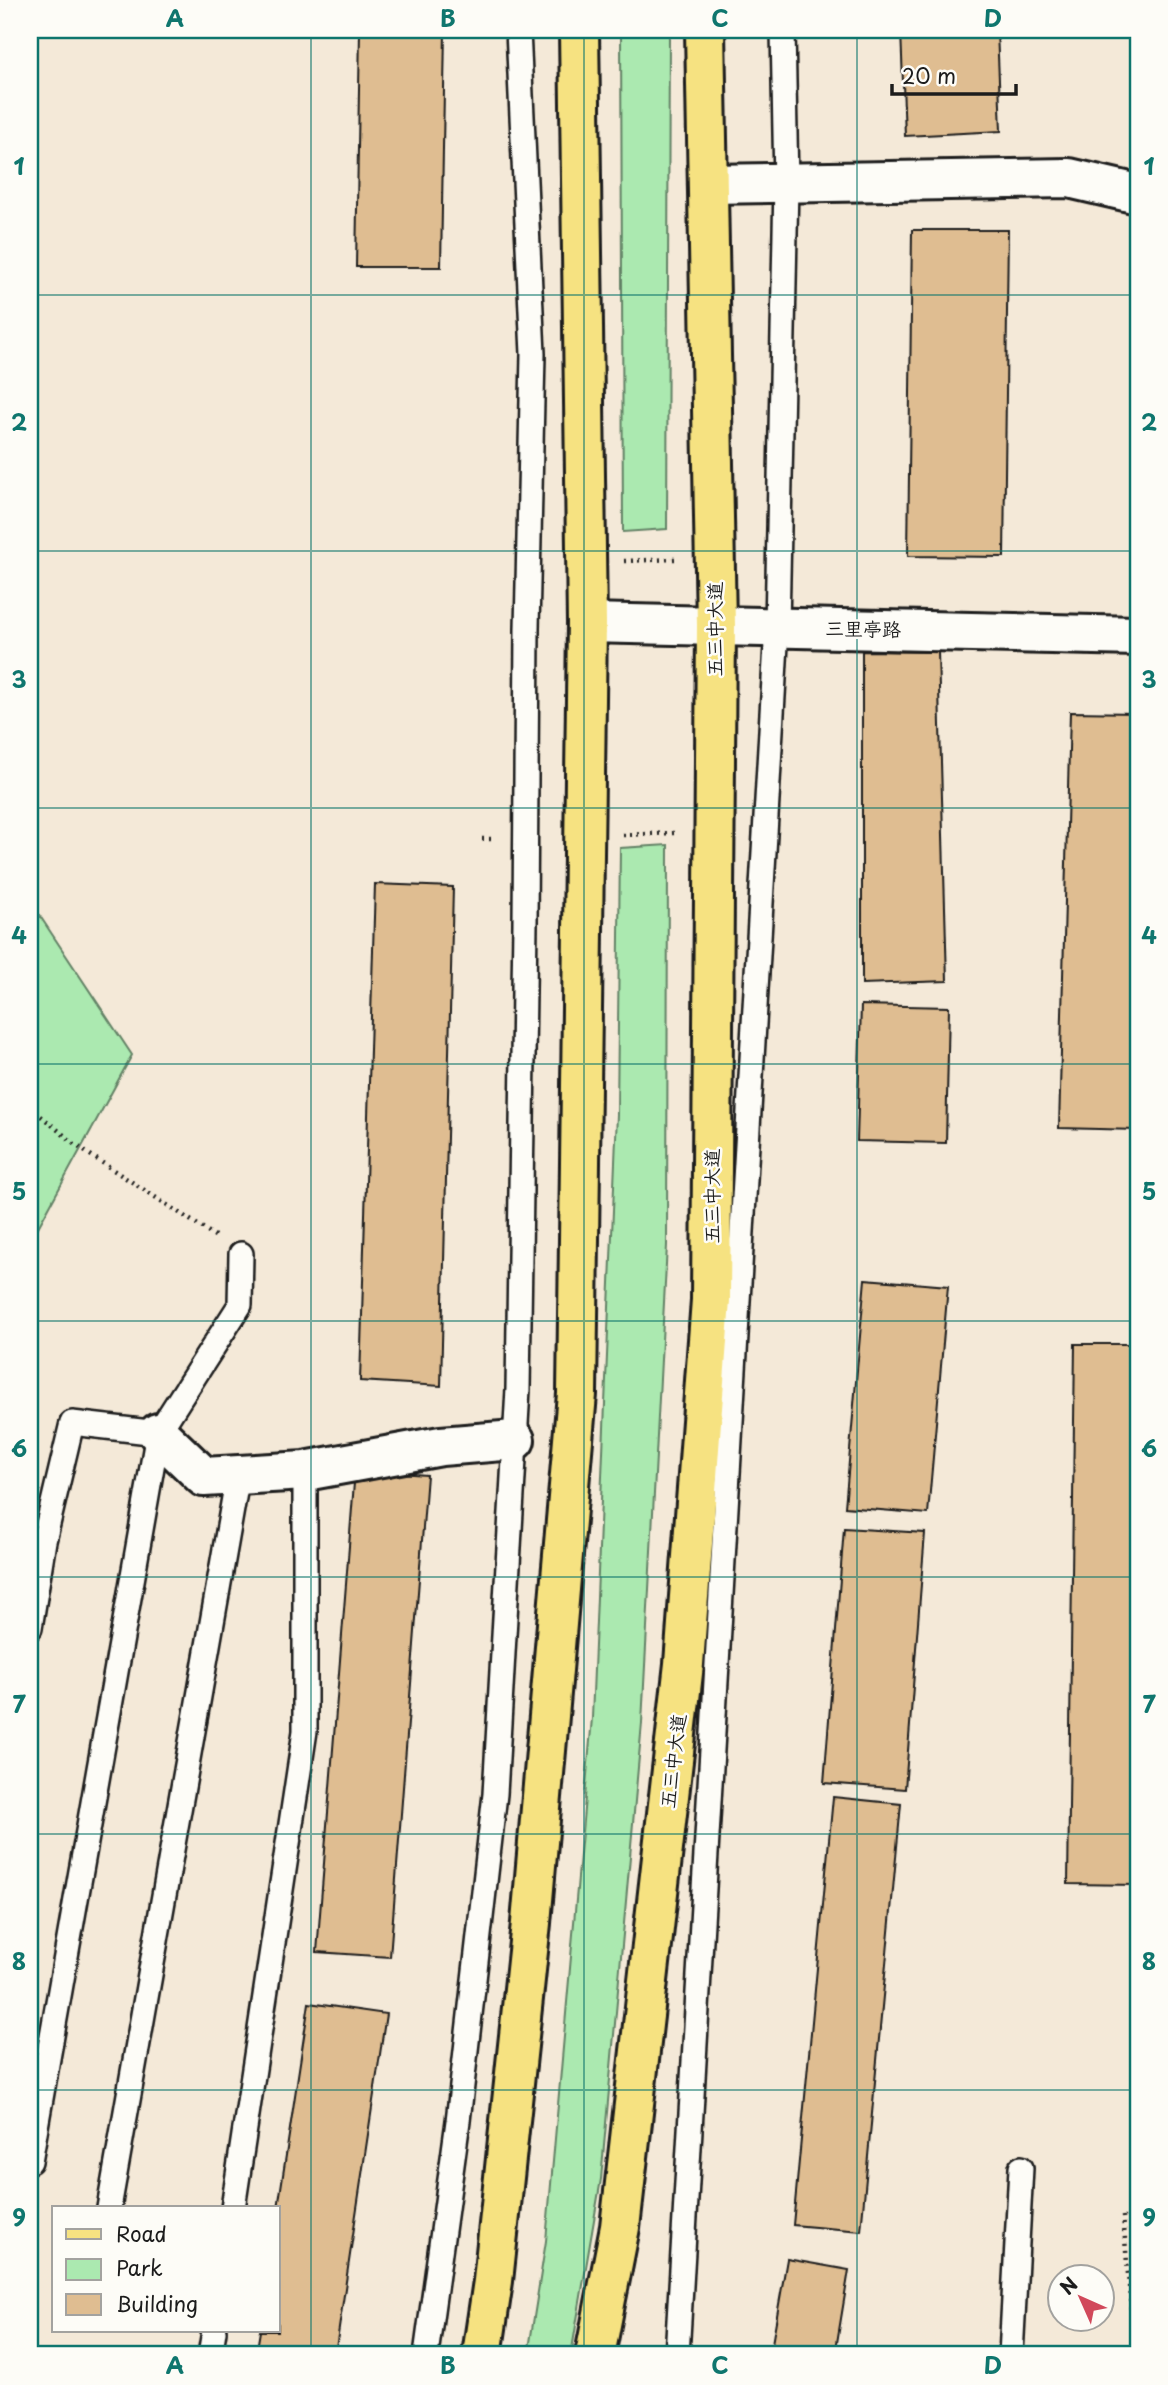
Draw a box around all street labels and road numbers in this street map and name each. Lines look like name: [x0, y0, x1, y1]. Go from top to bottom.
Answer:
street label: 五三中大道: [700, 581, 728, 677]
street label: 三里亭路: [825, 613, 901, 643]
street label: 五三中大道: [697, 1148, 725, 1244]
street label: 五三中大道: [652, 1712, 692, 1810]

